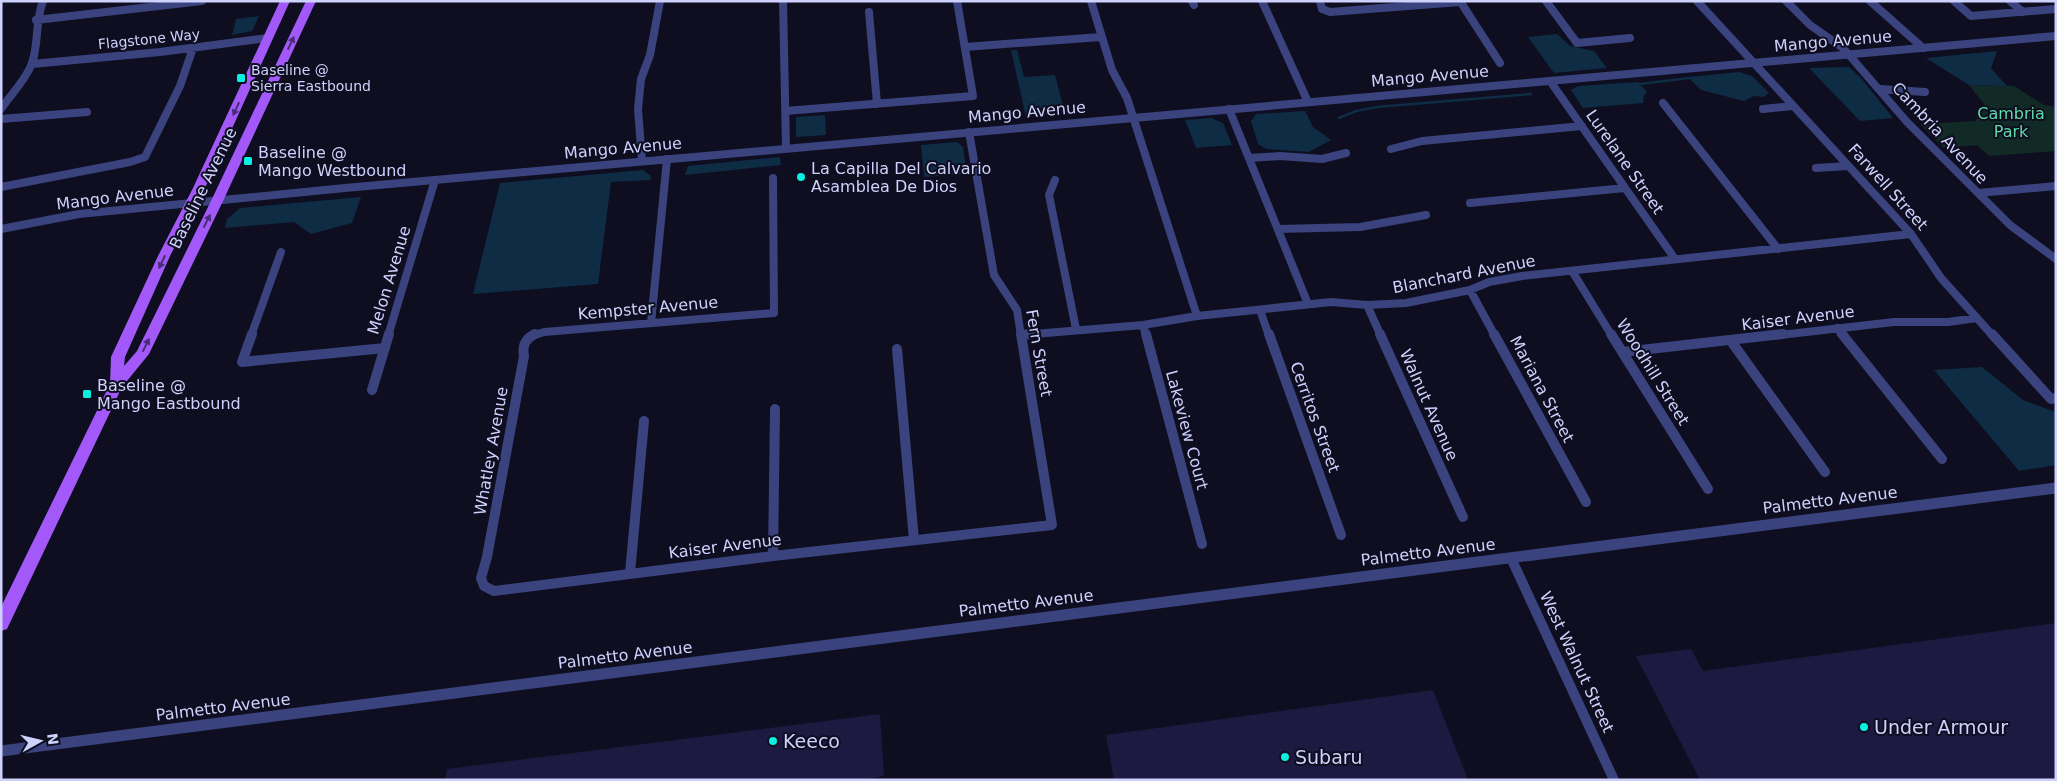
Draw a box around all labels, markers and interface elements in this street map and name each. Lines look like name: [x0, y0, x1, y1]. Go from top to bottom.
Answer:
street label: Flagstone Way: [97, 26, 201, 52]
street label: Mango Avenue: [1773, 26, 1893, 56]
one-way arrow: [288, 36, 296, 50]
street label: Mango Avenue: [1370, 61, 1490, 91]
place label: Baseline @ Sierra Eastbound: [251, 62, 371, 94]
marker: Baseline @ Sierra Eastbound: [235, 72, 247, 84]
street label: Cambria Avenue: [1888, 78, 1992, 188]
street label: Mango Avenue: [967, 97, 1087, 127]
one-way arrow: [232, 102, 240, 116]
park label: Cambria Park: [1977, 104, 2045, 141]
street label: Lurelane Street: [1582, 106, 1668, 218]
street label: Baseline Avenue: [165, 124, 241, 252]
street label: Mango Avenue: [563, 133, 683, 163]
street label: Farwell Street: [1844, 140, 1932, 234]
place label: Baseline @ Mango Westbound: [258, 143, 407, 180]
marker: Baseline @ Mango Westbound: [242, 155, 254, 167]
place label: La Capilla Del Calvario Asamblea De Dios: [811, 159, 991, 196]
marker: La Capilla Del Calvario Asamblea De Dios: [795, 171, 807, 183]
street label: Mango Avenue: [55, 180, 175, 214]
one-way arrow: [203, 214, 211, 229]
street label: Melon Avenue: [363, 223, 415, 337]
street label: Blanchard Avenue: [1391, 251, 1537, 297]
one-way arrow: [157, 255, 165, 269]
street label: Kempster Avenue: [577, 292, 719, 324]
street label: Kaiser Avenue: [1740, 302, 1856, 334]
street label: Fern Street: [1022, 308, 1056, 398]
street label: Woodhill Street: [1613, 315, 1693, 429]
street label: Mariana Street: [1506, 332, 1578, 446]
one-way arrow: [142, 338, 151, 353]
street label: Walnut Avenue: [1396, 346, 1462, 464]
street label: Cerritos Street: [1286, 359, 1344, 475]
street label: Lakeview Court: [1162, 368, 1212, 492]
place label: Baseline @ Mango Eastbound: [97, 376, 241, 413]
street label: Whatley Avenue: [470, 385, 512, 517]
marker: Baseline @ Mango Eastbound: [81, 388, 93, 400]
street label: Palmetto Avenue: [1762, 482, 1898, 518]
street label: Kaiser Avenue: [667, 530, 783, 562]
street label: Palmetto Avenue: [1360, 534, 1496, 570]
street label: Palmetto Avenue: [958, 585, 1094, 621]
street label: West Walnut Street: [1536, 588, 1618, 736]
street label: Palmetto Avenue: [557, 637, 693, 673]
street label: Palmetto Avenue: [155, 689, 291, 725]
north arrow: [15, 716, 65, 766]
place label: Under Armour: [1874, 716, 2008, 738]
marker: Under Armour: [1858, 721, 1870, 733]
place label: Keeco: [783, 730, 840, 752]
text: N: [44, 732, 62, 746]
marker: Keeco: [767, 735, 779, 747]
place label: Subaru: [1295, 746, 1363, 768]
marker: Subaru: [1279, 751, 1291, 763]

